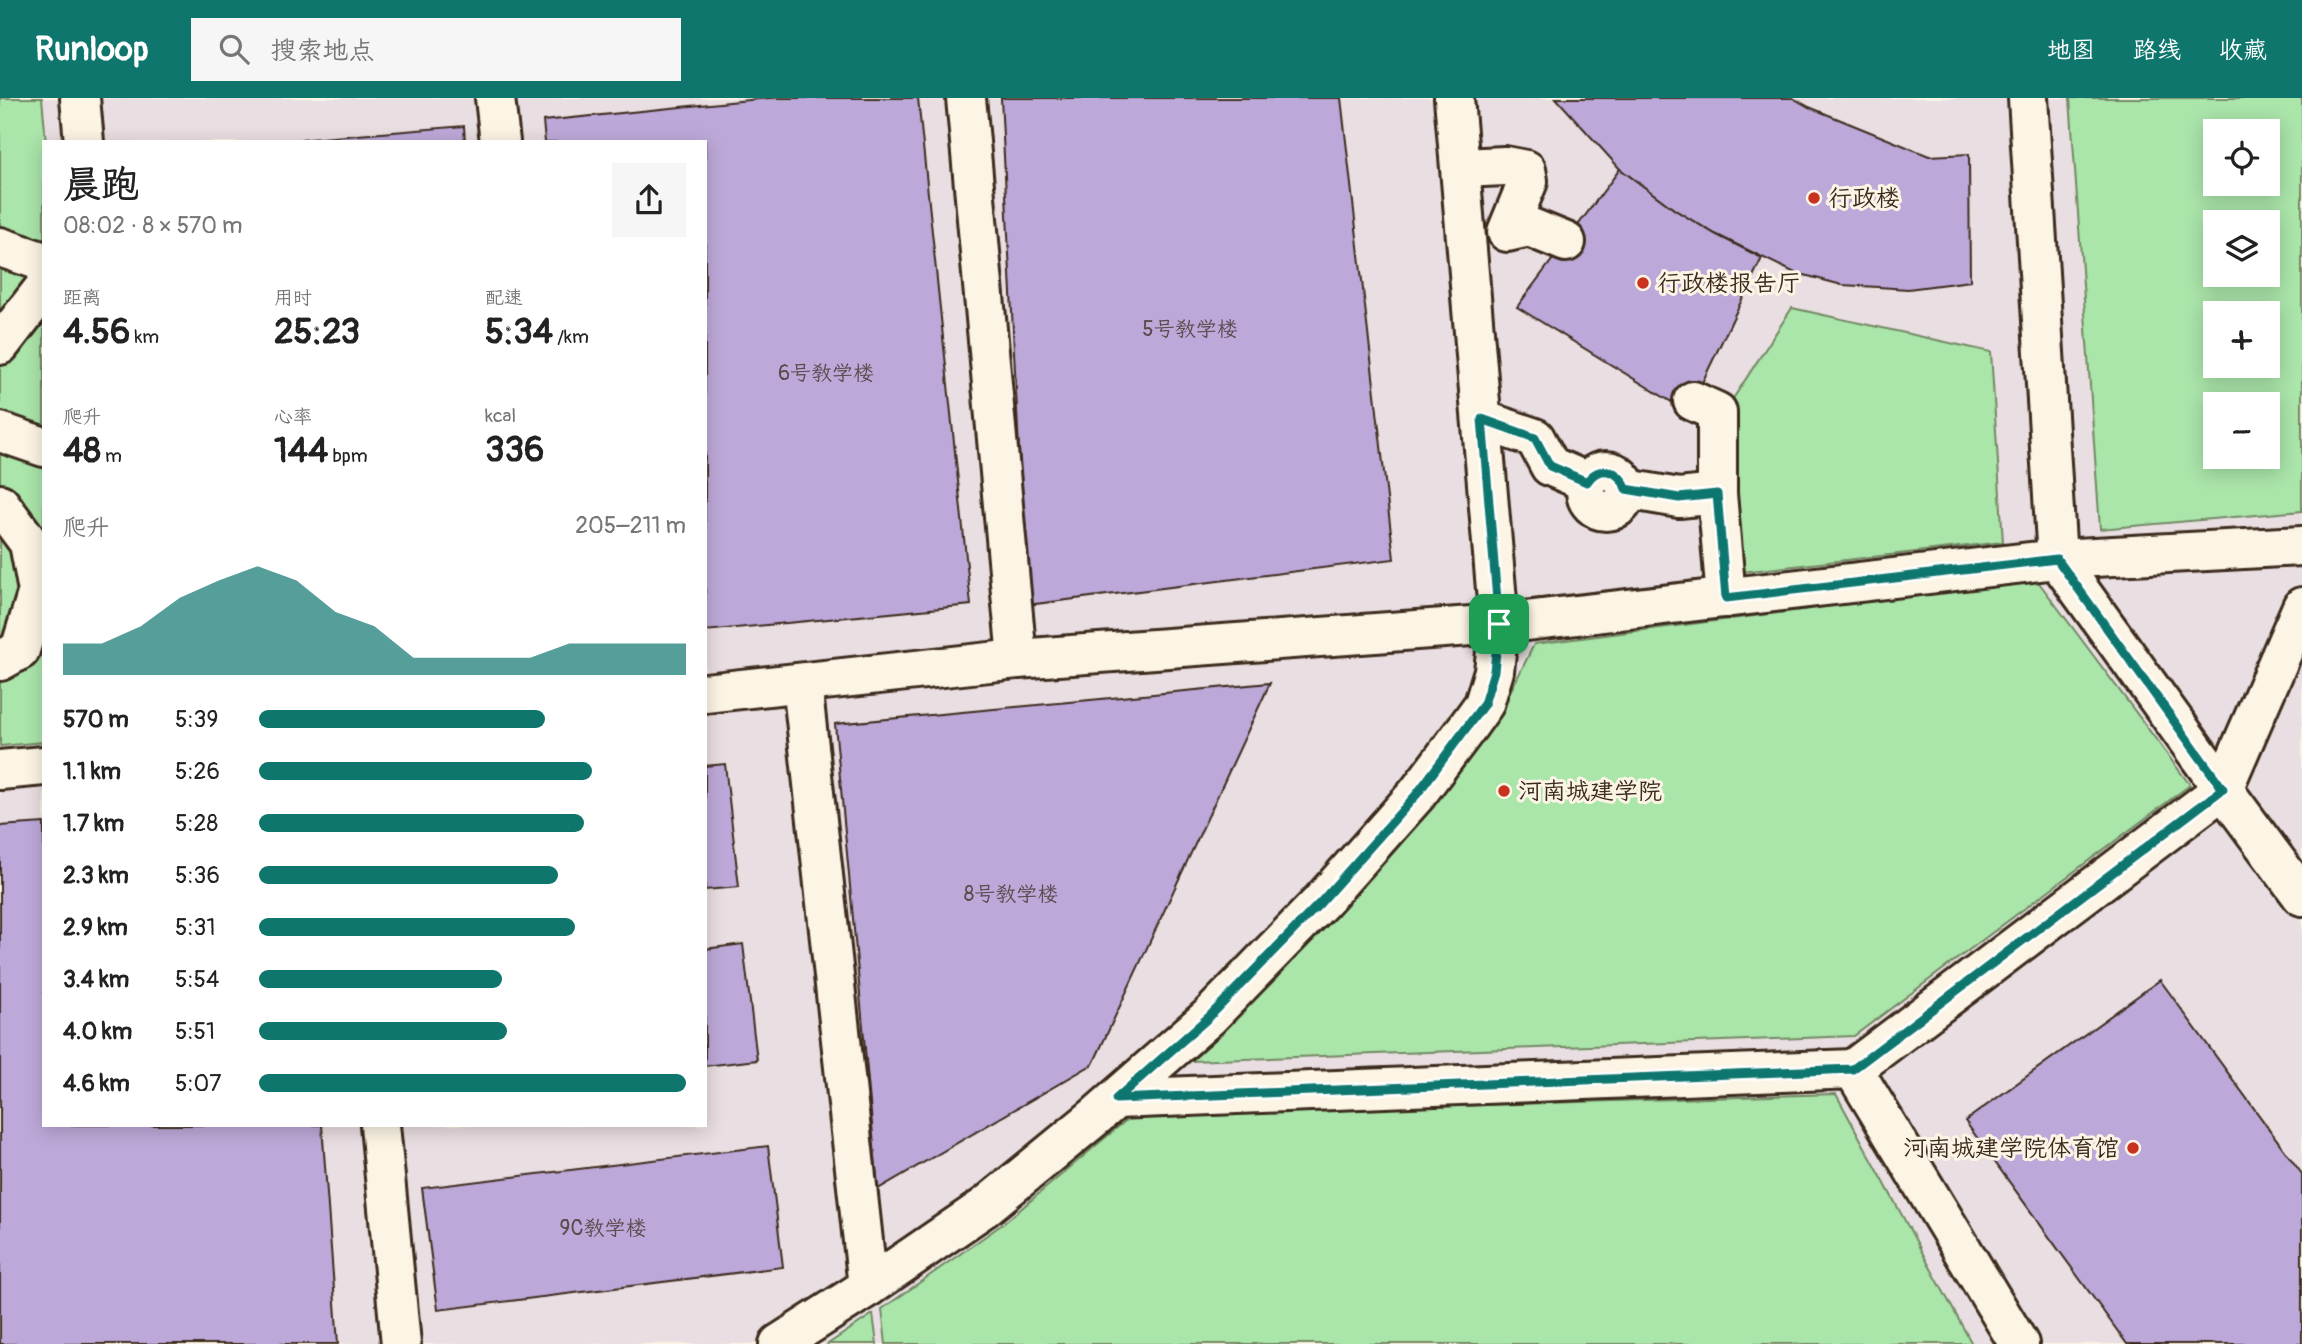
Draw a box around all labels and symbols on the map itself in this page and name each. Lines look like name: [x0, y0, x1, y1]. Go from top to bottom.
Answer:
place label: 行政楼: [1828, 184, 1900, 213]
marker: 行政楼: [1806, 190, 1822, 206]
place label: 行政楼报告厅: [1657, 269, 1801, 298]
marker: 行政楼报告厅: [1635, 275, 1651, 291]
house number: 5号教学楼: [1142, 316, 1238, 343]
house number: 6号教学楼: [778, 360, 874, 387]
pin: [1469, 594, 1529, 654]
place label: 河南城建学院: [1518, 777, 1662, 806]
marker: 河南城建学院: [1496, 783, 1512, 799]
house number: 8号教学楼: [964, 881, 1058, 908]
place label: 河南城建学院体育馆: [1903, 1134, 2119, 1163]
marker: 河南城建学院体育馆: [2125, 1140, 2141, 1156]
house number: 9C教学楼: [560, 1215, 646, 1242]

